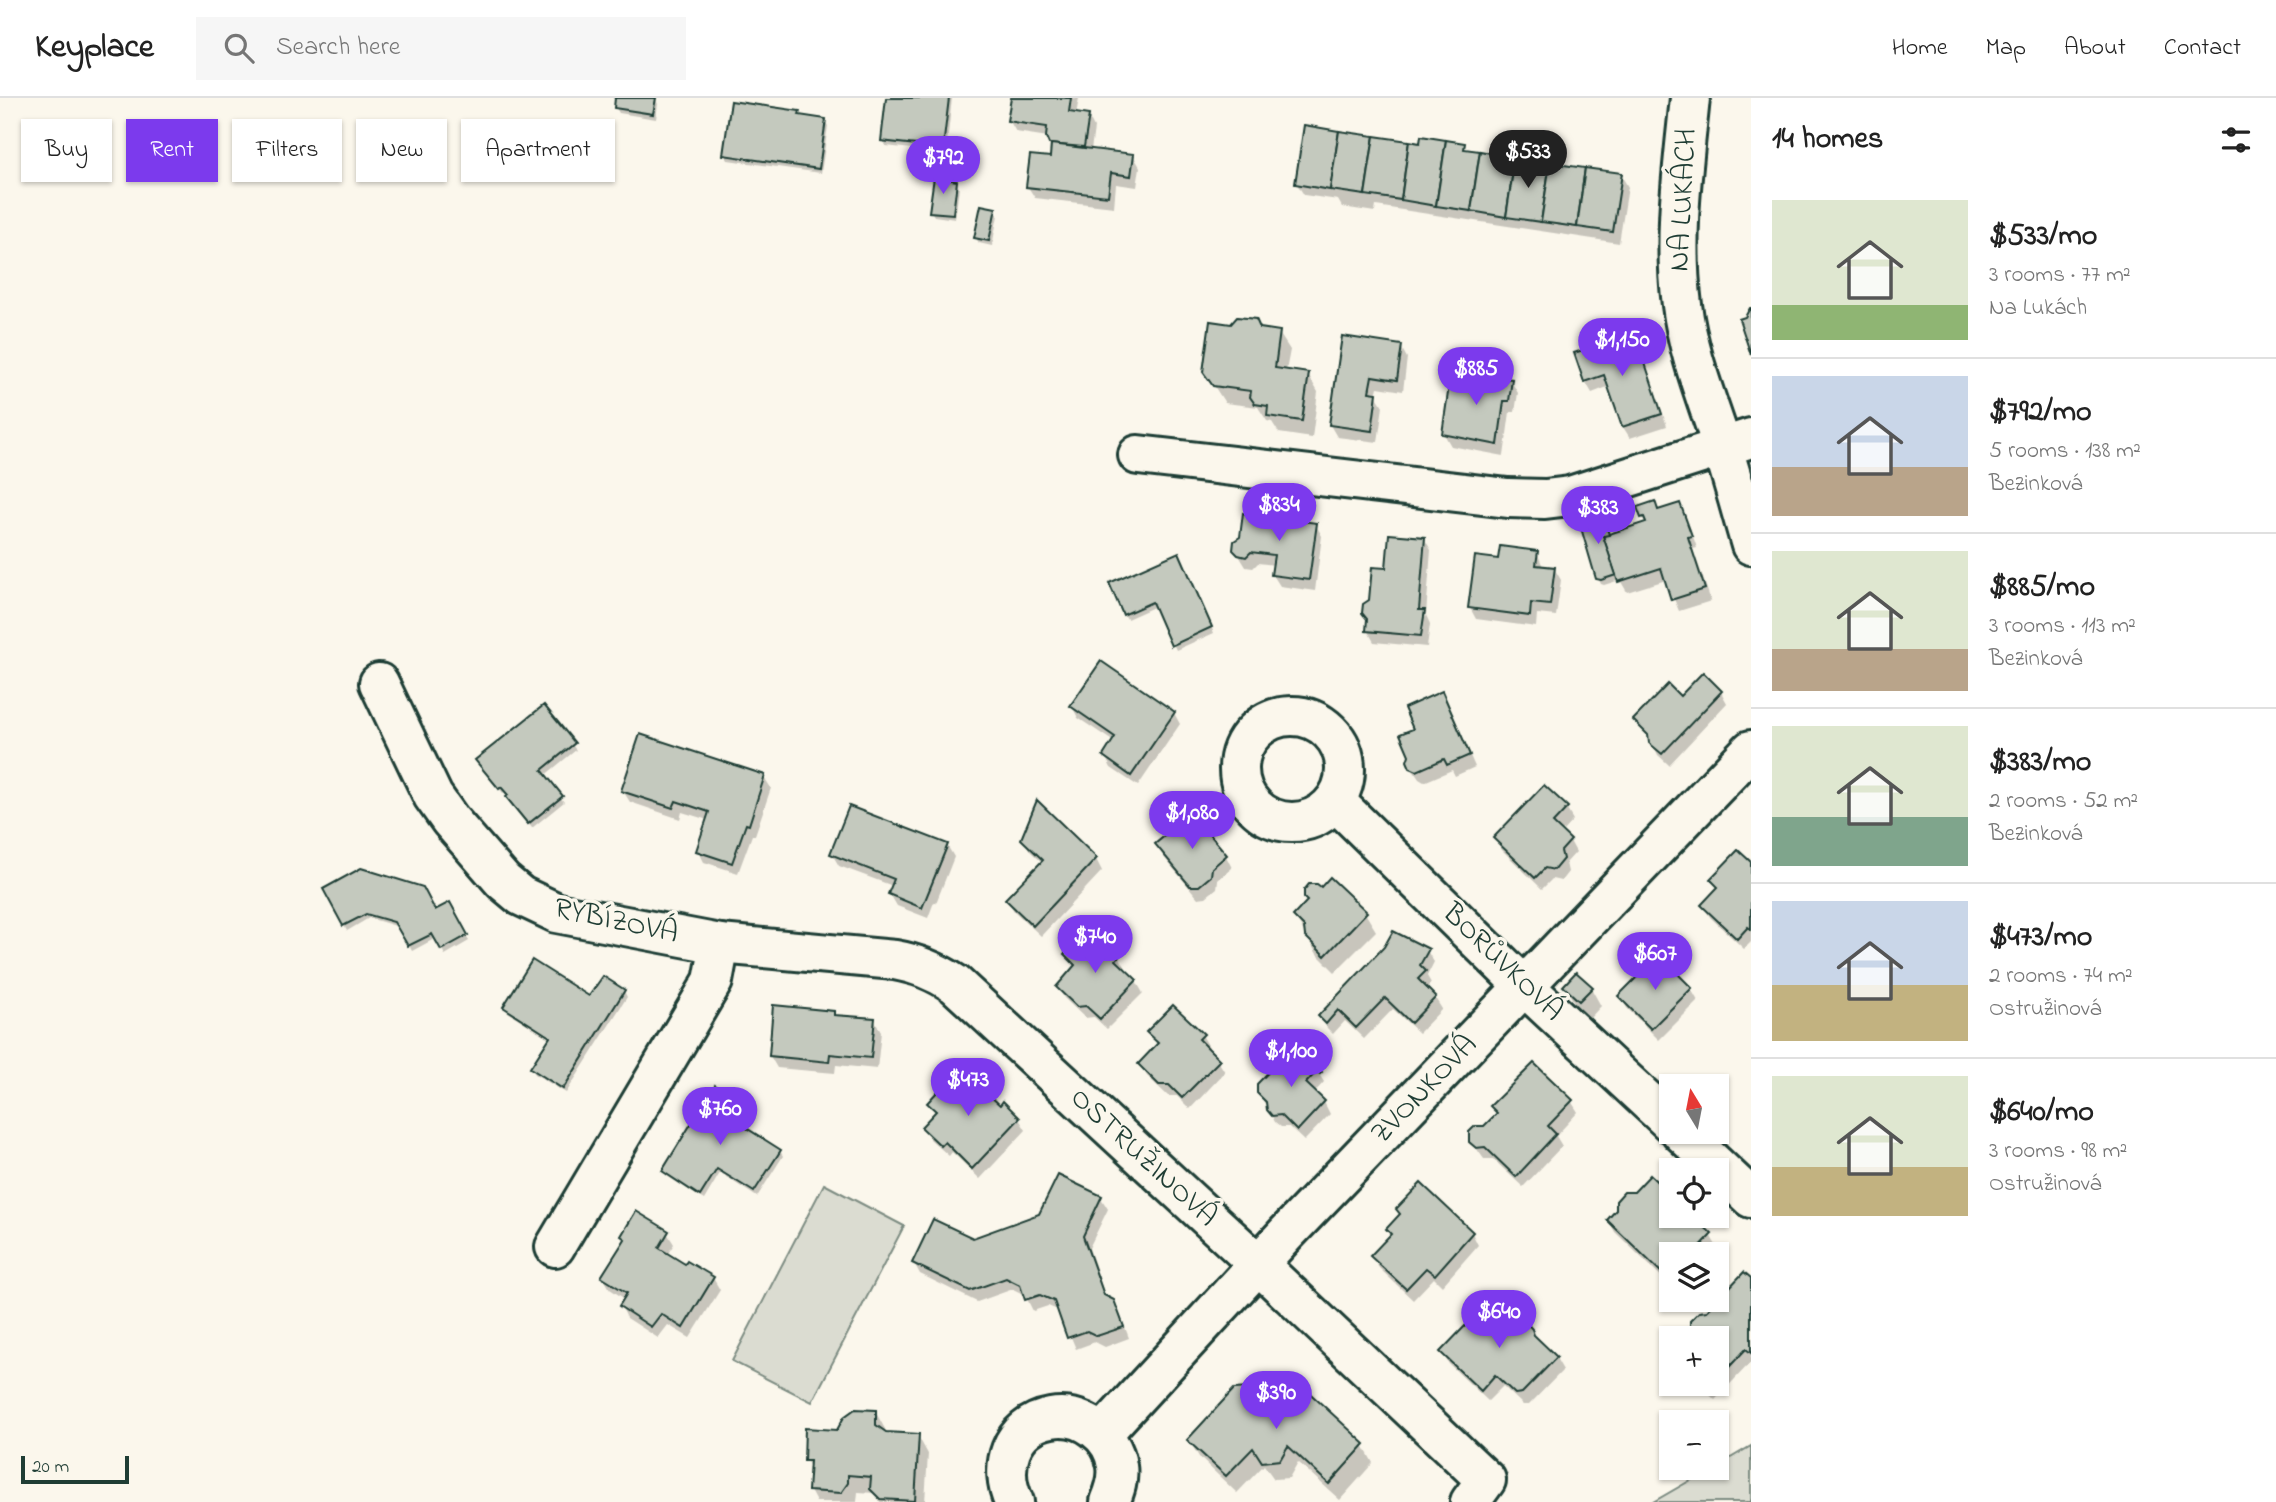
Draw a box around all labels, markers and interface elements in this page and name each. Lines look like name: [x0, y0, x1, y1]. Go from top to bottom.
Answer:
search box: [196, 17, 686, 80]
text: Keyplace: [35, 24, 154, 72]
icon: search: [220, 29, 258, 67]
text: Search here: [276, 29, 400, 67]
text: Home: [1892, 31, 1948, 66]
text: Map: [1986, 31, 2026, 66]
text: About: [2064, 31, 2126, 66]
text: Contact: [2164, 31, 2241, 66]
text: 14 homes: [1772, 118, 1883, 162]
chip: Buy: [21, 119, 112, 182]
chip: Rent: [126, 119, 218, 182]
chip: Filters: [232, 119, 342, 182]
chip: New: [356, 119, 447, 182]
chip: Apartment: [461, 119, 615, 182]
icon: filters: [2217, 121, 2255, 159]
street label: NA LUKÁCH: [1658, 127, 1710, 273]
pin: $533: [1487, 130, 1569, 190]
pin: $792: [902, 136, 984, 196]
text: $533: [1505, 136, 1551, 169]
text: $792: [922, 142, 964, 175]
text: $533/mo: [1989, 215, 2097, 259]
icon: home: [1828, 228, 1912, 312]
text: 3 rooms · 77 m²: [1989, 259, 2131, 292]
text: Na Lukách: [1989, 292, 2087, 325]
pin: $1,150: [1565, 318, 1679, 378]
text: $1,150: [1594, 324, 1650, 357]
pin: $885: [1435, 348, 1517, 407]
text: $885: [1454, 353, 1498, 386]
text: $792/mo: [1989, 391, 2092, 435]
icon: home: [1828, 404, 1912, 488]
text: 5 rooms · 138 m²: [1989, 435, 2141, 468]
text: Bezinková: [1989, 468, 2082, 501]
pin: $834: [1238, 484, 1320, 543]
pin: $383: [1557, 486, 1639, 546]
text: $834: [1258, 489, 1300, 522]
text: $383: [1577, 492, 1619, 525]
text: $885/mo: [1989, 566, 2095, 610]
icon: home: [1828, 579, 1912, 663]
text: 3 rooms · 113 m²: [1989, 610, 2136, 643]
text: Bezinková: [1989, 643, 2082, 676]
text: $383/mo: [1989, 741, 2091, 785]
icon: home: [1828, 754, 1912, 838]
text: 2 rooms · 52 m²: [1989, 785, 2138, 818]
pin: $1,080: [1135, 792, 1249, 851]
text: $1,080: [1165, 797, 1219, 830]
text: Bezinková: [1989, 818, 2082, 851]
street label: RYBÍZOVÁ: [550, 887, 682, 957]
street label: BORŮVKOVÁ: [1430, 893, 1573, 1033]
pin: $740: [1054, 916, 1136, 975]
text: $473/mo: [1989, 916, 2092, 960]
text: $740: [1074, 921, 1116, 954]
icon: home: [1828, 929, 1912, 1013]
pin: $607: [1614, 932, 1696, 992]
text: $607: [1633, 938, 1677, 971]
text: 2 rooms · 74 m²: [1989, 960, 2133, 993]
text: Ostružinová: [1989, 993, 2101, 1026]
street label: ZVONKOVÁ: [1361, 1025, 1489, 1155]
pin: $1,100: [1234, 1030, 1348, 1089]
text: $1,100: [1265, 1035, 1317, 1068]
pin: $473: [927, 1058, 1009, 1118]
text: $473: [947, 1064, 989, 1097]
north arrow: [1659, 1074, 1729, 1144]
map controls: [1659, 1074, 1729, 1480]
street label: OSTRUŽINOVÁ: [1059, 1078, 1227, 1238]
pin: $760: [679, 1088, 761, 1147]
text: $640/mo: [1989, 1091, 2094, 1135]
text: $760: [698, 1093, 742, 1126]
icon: home: [1828, 1104, 1912, 1188]
text: 3 rooms · 98 m²: [1989, 1135, 2127, 1168]
button: locate: [1659, 1158, 1729, 1228]
text: Ostružinová: [1989, 1168, 2101, 1201]
button: layers: [1659, 1242, 1729, 1312]
pin: $640: [1458, 1290, 1540, 1350]
text: $640: [1477, 1296, 1521, 1329]
button: +: [1659, 1326, 1729, 1396]
pin: $390: [1235, 1372, 1317, 1431]
text: $390: [1256, 1377, 1296, 1410]
button: −: [1659, 1410, 1729, 1480]
scale bar: [21, 1453, 130, 1485]
text: 20 m: [32, 1454, 69, 1481]

